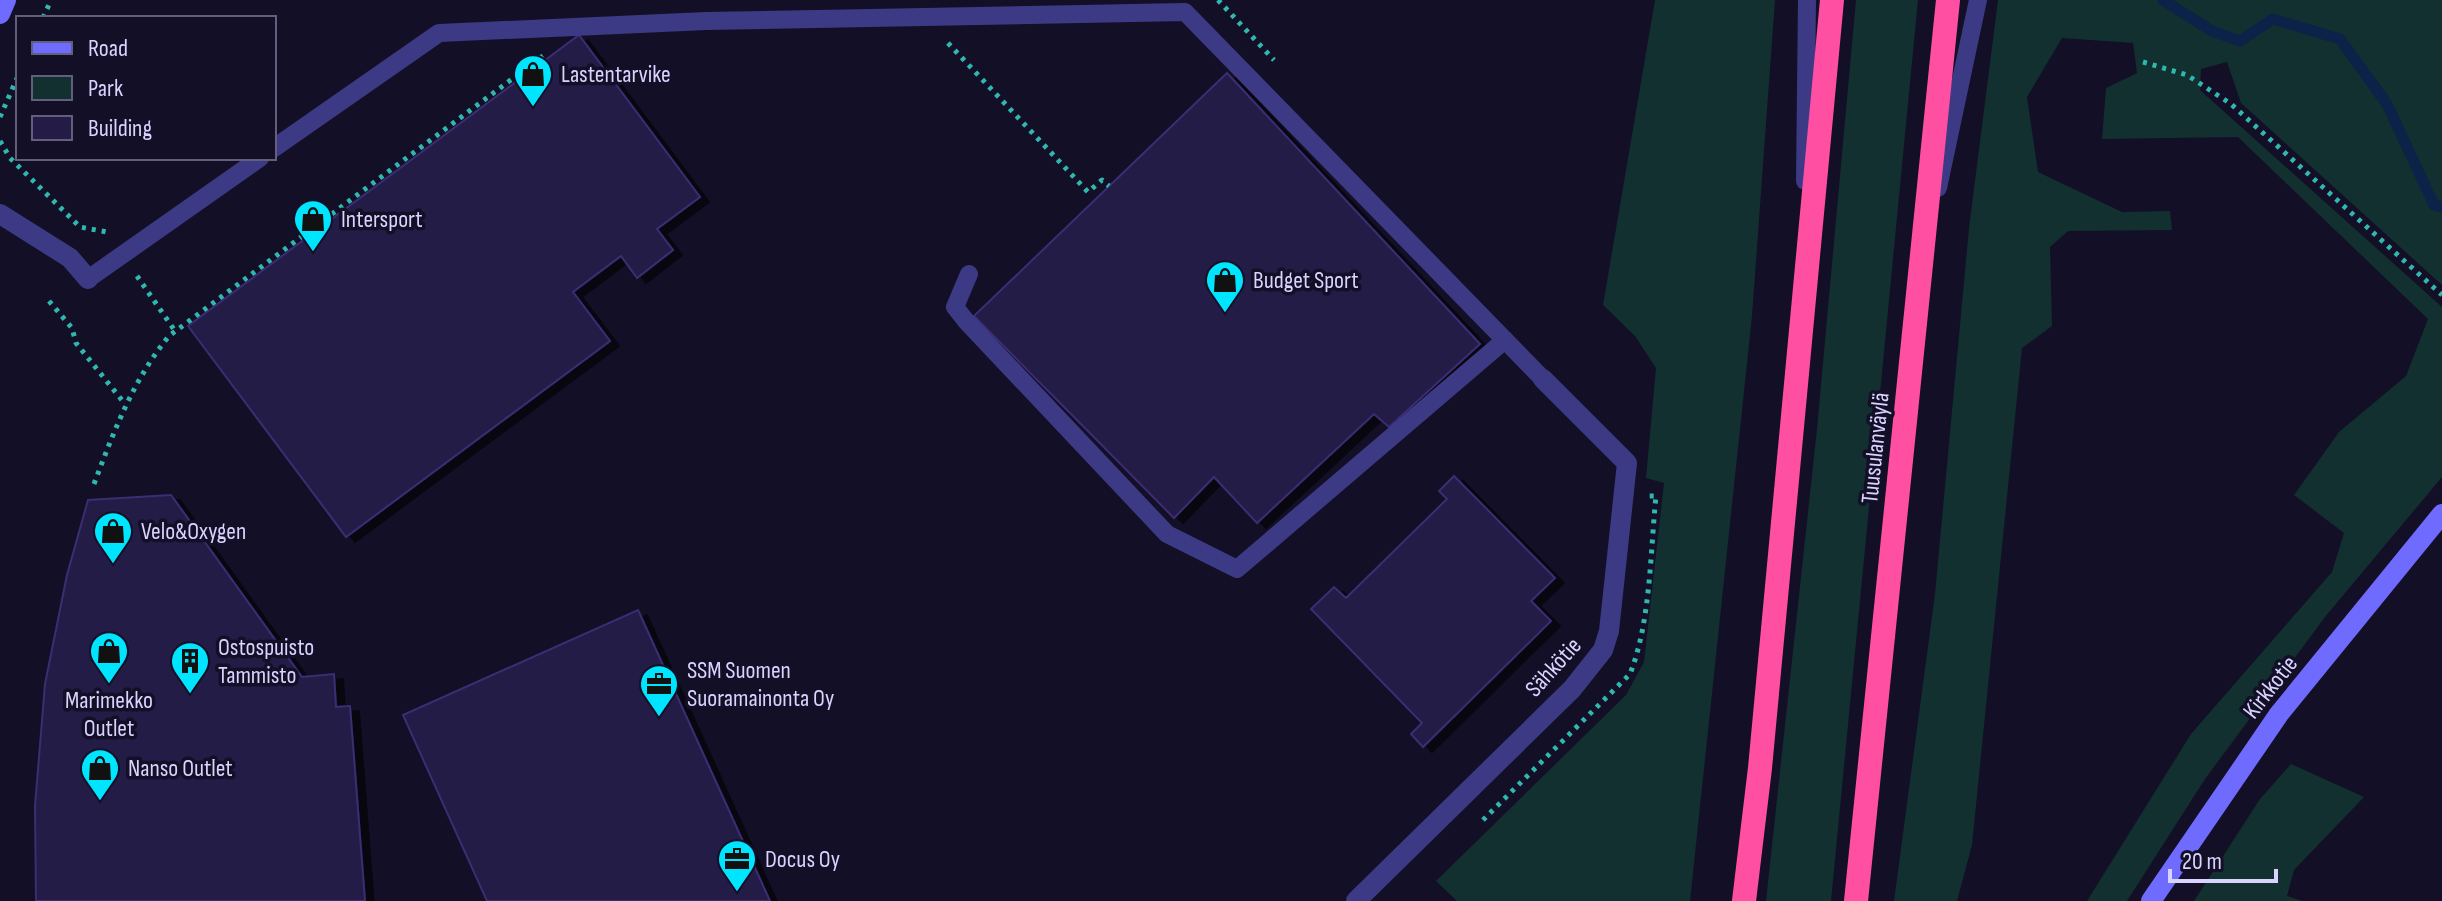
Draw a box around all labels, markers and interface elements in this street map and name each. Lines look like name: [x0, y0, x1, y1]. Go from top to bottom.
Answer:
legend: [16, 16, 276, 160]
text: Road: [88, 34, 128, 63]
shop icon: Lastentarvike: [512, 53, 554, 108]
place label: Lastentarvike: [561, 60, 671, 89]
text: Park: [88, 74, 123, 103]
text: Building: [88, 114, 152, 143]
shop icon: Intersport: [292, 198, 334, 253]
place label: Intersport: [341, 205, 423, 234]
shop icon: Budget Sport: [1204, 259, 1246, 314]
place label: Budget Sport: [1253, 266, 1359, 295]
street label: Tuusulanväylä: [1855, 391, 1896, 505]
shop icon: Velo&Oxygen: [92, 510, 134, 565]
place label: Velo&Oxygen: [141, 517, 246, 546]
shop icon: Marimekko Outlet: [88, 630, 130, 685]
street label: Sähkötie: [1519, 632, 1588, 703]
place label: Ostospuisto Tammisto: [218, 633, 314, 690]
building icon: Ostospuisto Tammisto: [169, 640, 211, 695]
street label: Kirkkotie: [2237, 650, 2304, 724]
place label: SSM Suomen Suoramainonta Oy: [687, 656, 834, 713]
office icon: SSM Suomen Suoramainonta Oy: [638, 663, 680, 718]
place label: Marimekko Outlet: [65, 686, 153, 743]
shop icon: Nanso Outlet: [79, 747, 121, 802]
place label: Nanso Outlet: [128, 754, 233, 783]
scale bar: [2170, 833, 2276, 883]
office icon: Docus Oy: [716, 838, 758, 893]
place label: Docus Oy: [765, 845, 840, 874]
text: 20 m: [2182, 847, 2222, 876]

